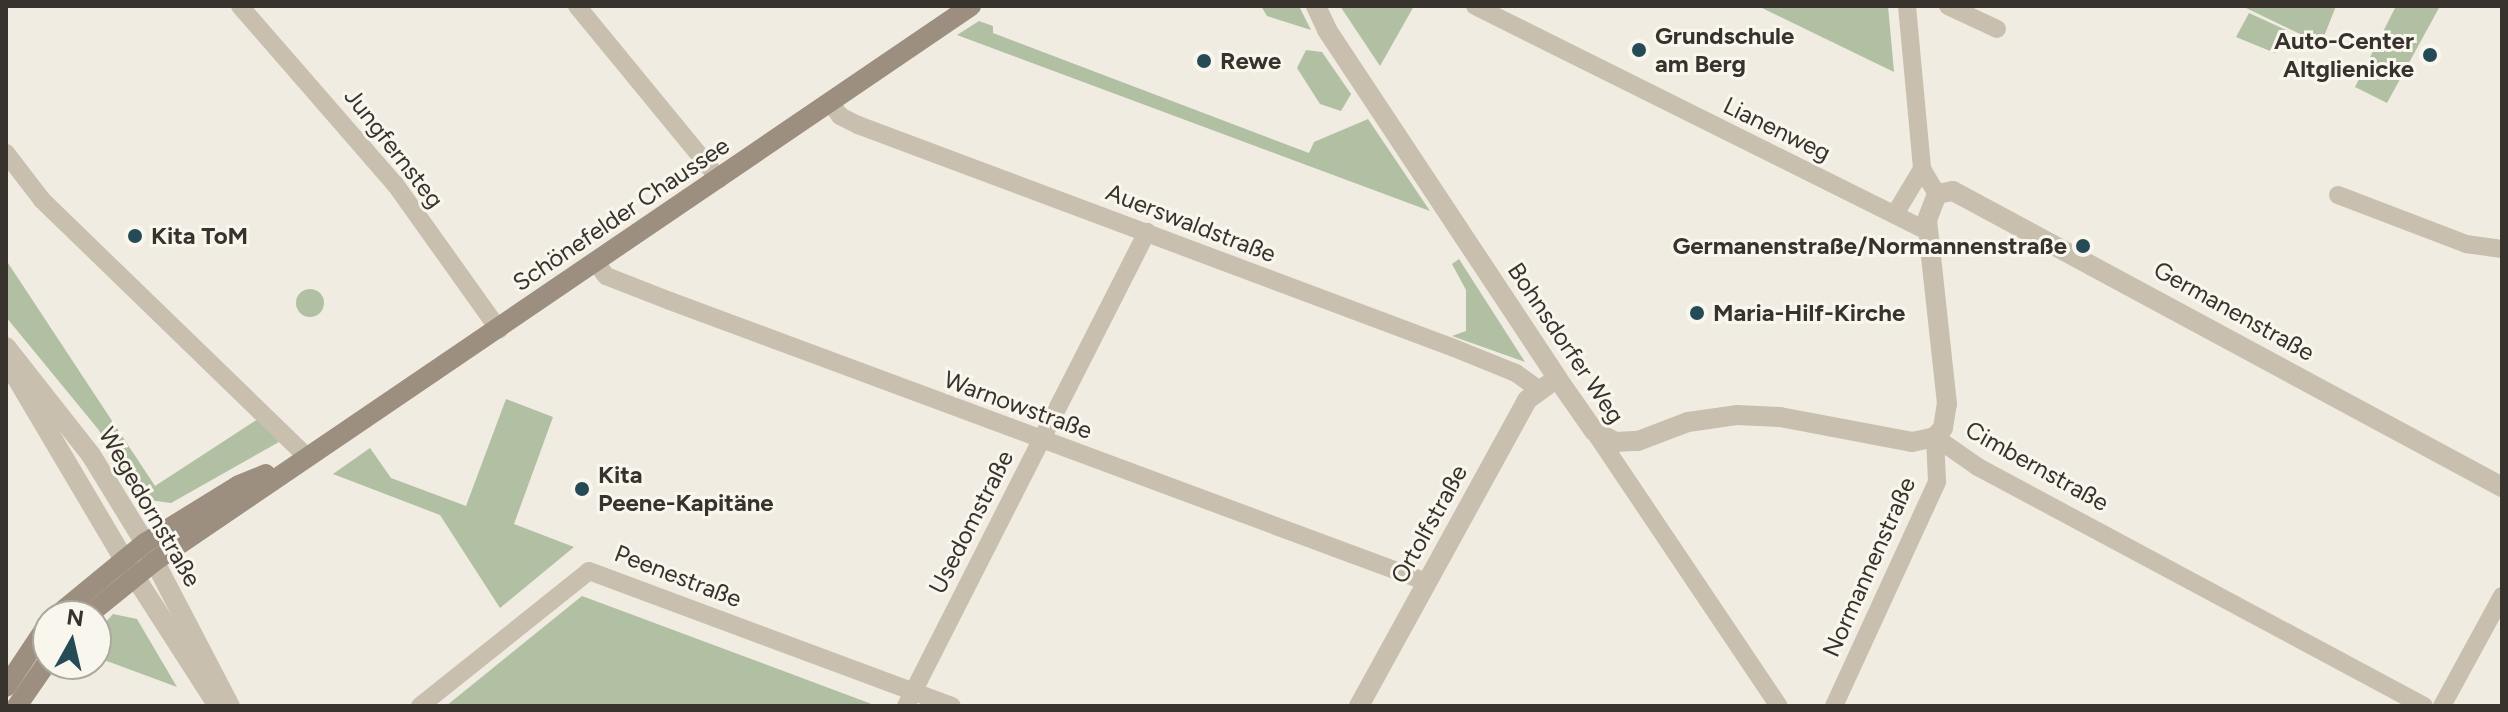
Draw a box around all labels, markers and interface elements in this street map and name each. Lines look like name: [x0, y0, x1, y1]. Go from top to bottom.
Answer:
place label: Grundschule am Berg: [1655, 22, 1794, 78]
place label: Auto-Center Altglienicke: [2274, 27, 2414, 83]
marker: Grundschule am Berg: [1630, 41, 1648, 59]
marker: Auto-Center Altglienicke: [2421, 46, 2439, 64]
place label: Rewe: [1220, 47, 1281, 75]
marker: Rewe: [1195, 52, 1213, 70]
street label: Jungfernsteg: [338, 82, 450, 214]
street label: Lianenweg: [1719, 91, 1835, 167]
street label: Schönefelder Chaussee: [507, 131, 735, 297]
street label: Auerswaldstraße: [1102, 177, 1280, 269]
place label: Kita ToM: [151, 222, 248, 250]
marker: Kita ToM: [126, 227, 144, 245]
place label: Germanenstraße/Normannenstraße: [1672, 232, 2067, 260]
marker: Germanenstraße/Normannenstraße: [2074, 237, 2092, 255]
street label: Germanenstraße: [2149, 255, 2319, 367]
street label: Bohnsdorfer Weg: [1502, 257, 1630, 429]
place label: Maria-Hilf-Kirche: [1713, 299, 1905, 327]
marker: Maria-Hilf-Kirche: [1688, 304, 1706, 322]
street label: Warnowstraße: [940, 365, 1096, 445]
street label: Cimbernstraße: [1960, 415, 2114, 517]
street label: Wegedornstraße: [93, 422, 207, 592]
street label: Usedomstraße: [923, 446, 1019, 598]
street label: Ortolfstraße: [1385, 460, 1473, 588]
place label: Kita Peene-Kapitäne: [598, 461, 774, 517]
street label: Normannenstraße: [1816, 473, 1922, 661]
marker: Kita Peene-Kapitäne: [573, 480, 591, 498]
street label: Peenestraße: [610, 539, 746, 613]
north arrow: [32, 600, 112, 680]
text: N: [65, 603, 85, 632]

